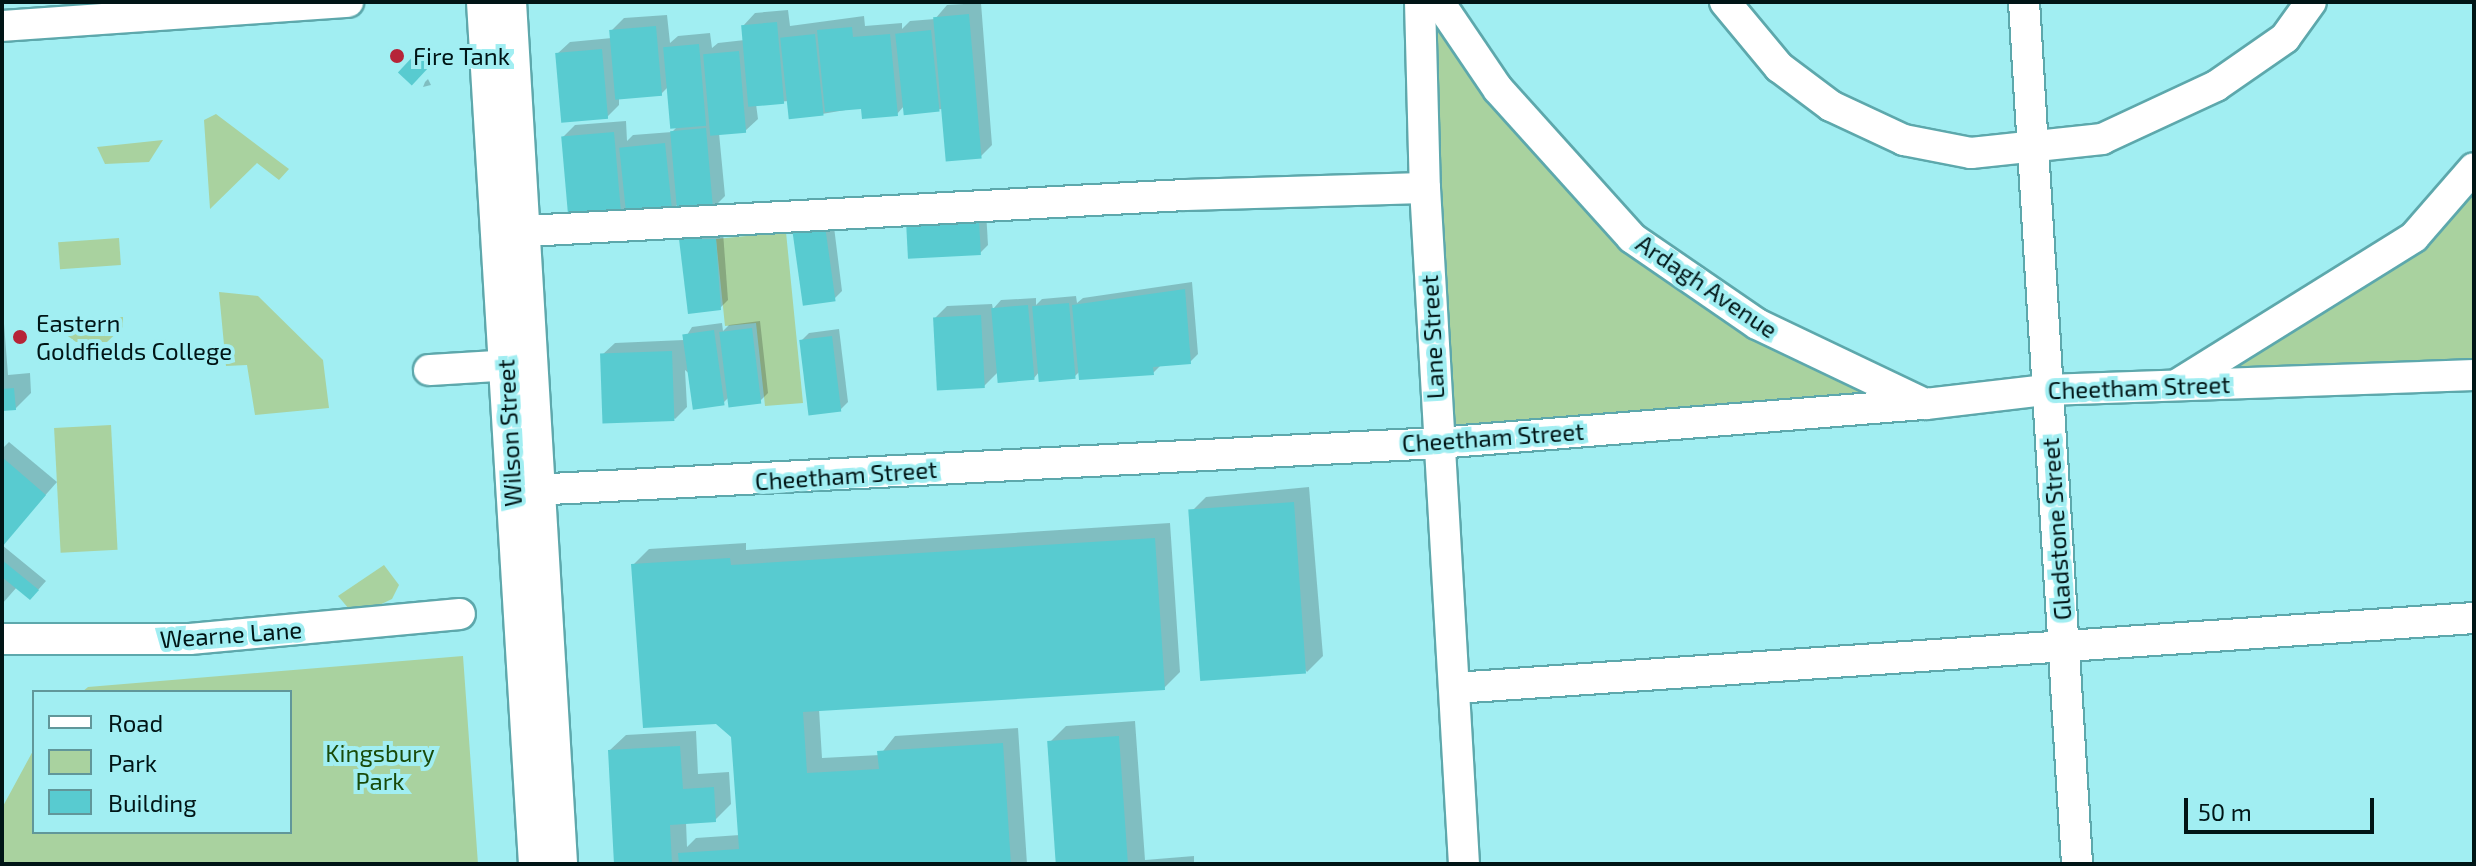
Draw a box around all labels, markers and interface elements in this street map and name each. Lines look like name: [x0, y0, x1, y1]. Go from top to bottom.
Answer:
place label: Fire Tank: [413, 42, 510, 70]
marker: Fire Tank: [388, 47, 406, 65]
street label: Ardagh Avenue: [1631, 228, 1783, 344]
street label: Lane Street: [1414, 274, 1450, 400]
place label: Eastern Goldfields College: [36, 309, 232, 365]
marker: Eastern Goldfields College: [11, 328, 29, 346]
street label: Wilson Street: [491, 359, 527, 507]
street label: Cheetham Street: [2047, 369, 2231, 405]
street label: Cheetham Street: [1401, 416, 1585, 458]
street label: Gladstone Street: [2035, 437, 2077, 621]
street label: Cheetham Street: [754, 454, 938, 496]
street label: Wearne Lane: [159, 615, 303, 653]
legend: [32, 690, 292, 834]
text: Road: [108, 708, 163, 737]
park label: Kingsbury Park: [325, 739, 435, 795]
text: Park: [108, 748, 157, 777]
scale bar: [2188, 782, 2378, 832]
text: Building: [108, 788, 197, 817]
text: 50 m: [2198, 797, 2252, 826]

